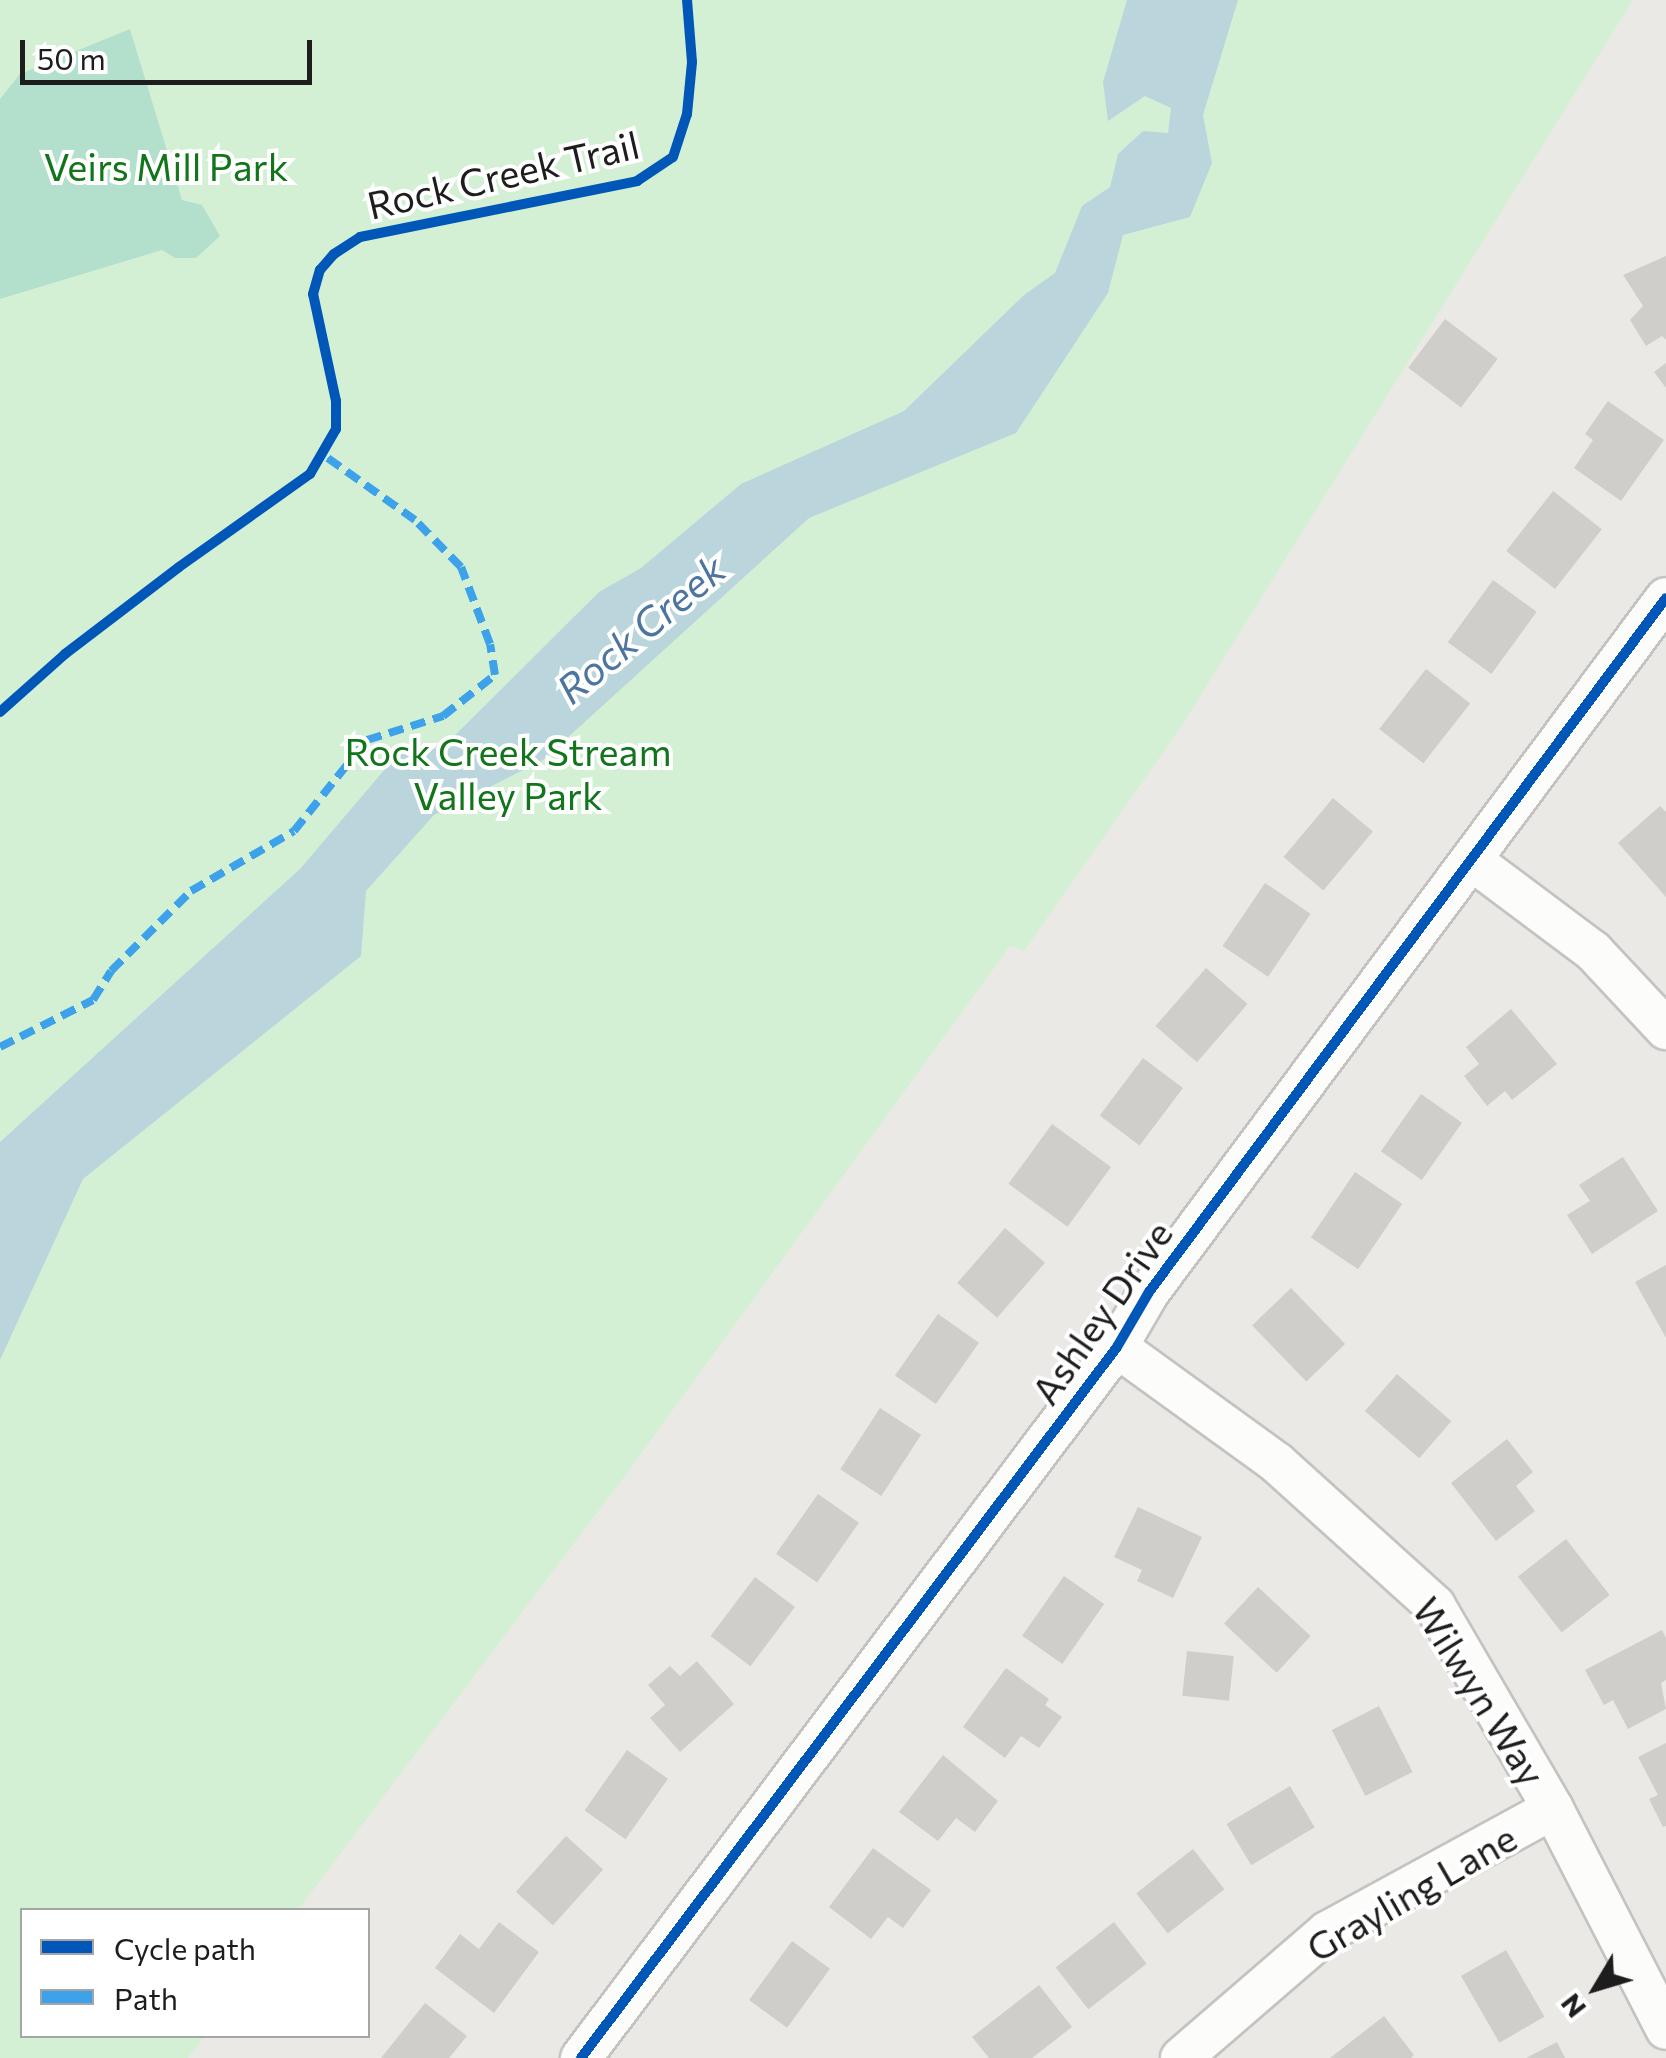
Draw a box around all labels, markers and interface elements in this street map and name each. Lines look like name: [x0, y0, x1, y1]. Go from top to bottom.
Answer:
scale bar: [25, 20, 318, 82]
text: 50 m: [37, 39, 106, 76]
street label: Rock Creek Trail: [363, 121, 643, 227]
park label: Veirs Mill Park: [44, 143, 288, 189]
water label: Rock Creek: [546, 544, 734, 712]
park label: Rock Creek Stream Valley Park: [344, 728, 672, 818]
street label: Ashley Drive: [1021, 1212, 1181, 1412]
street label: Wilwyn Way: [1404, 1589, 1556, 1793]
street label: Grayling Lane: [1298, 1814, 1524, 1970]
legend: [20, 1908, 370, 2038]
text: Cycle path: [114, 1929, 256, 1966]
north arrow: [1546, 1938, 1646, 2038]
text: Path: [114, 1979, 178, 2016]
text: N: [1552, 1988, 1592, 2025]

